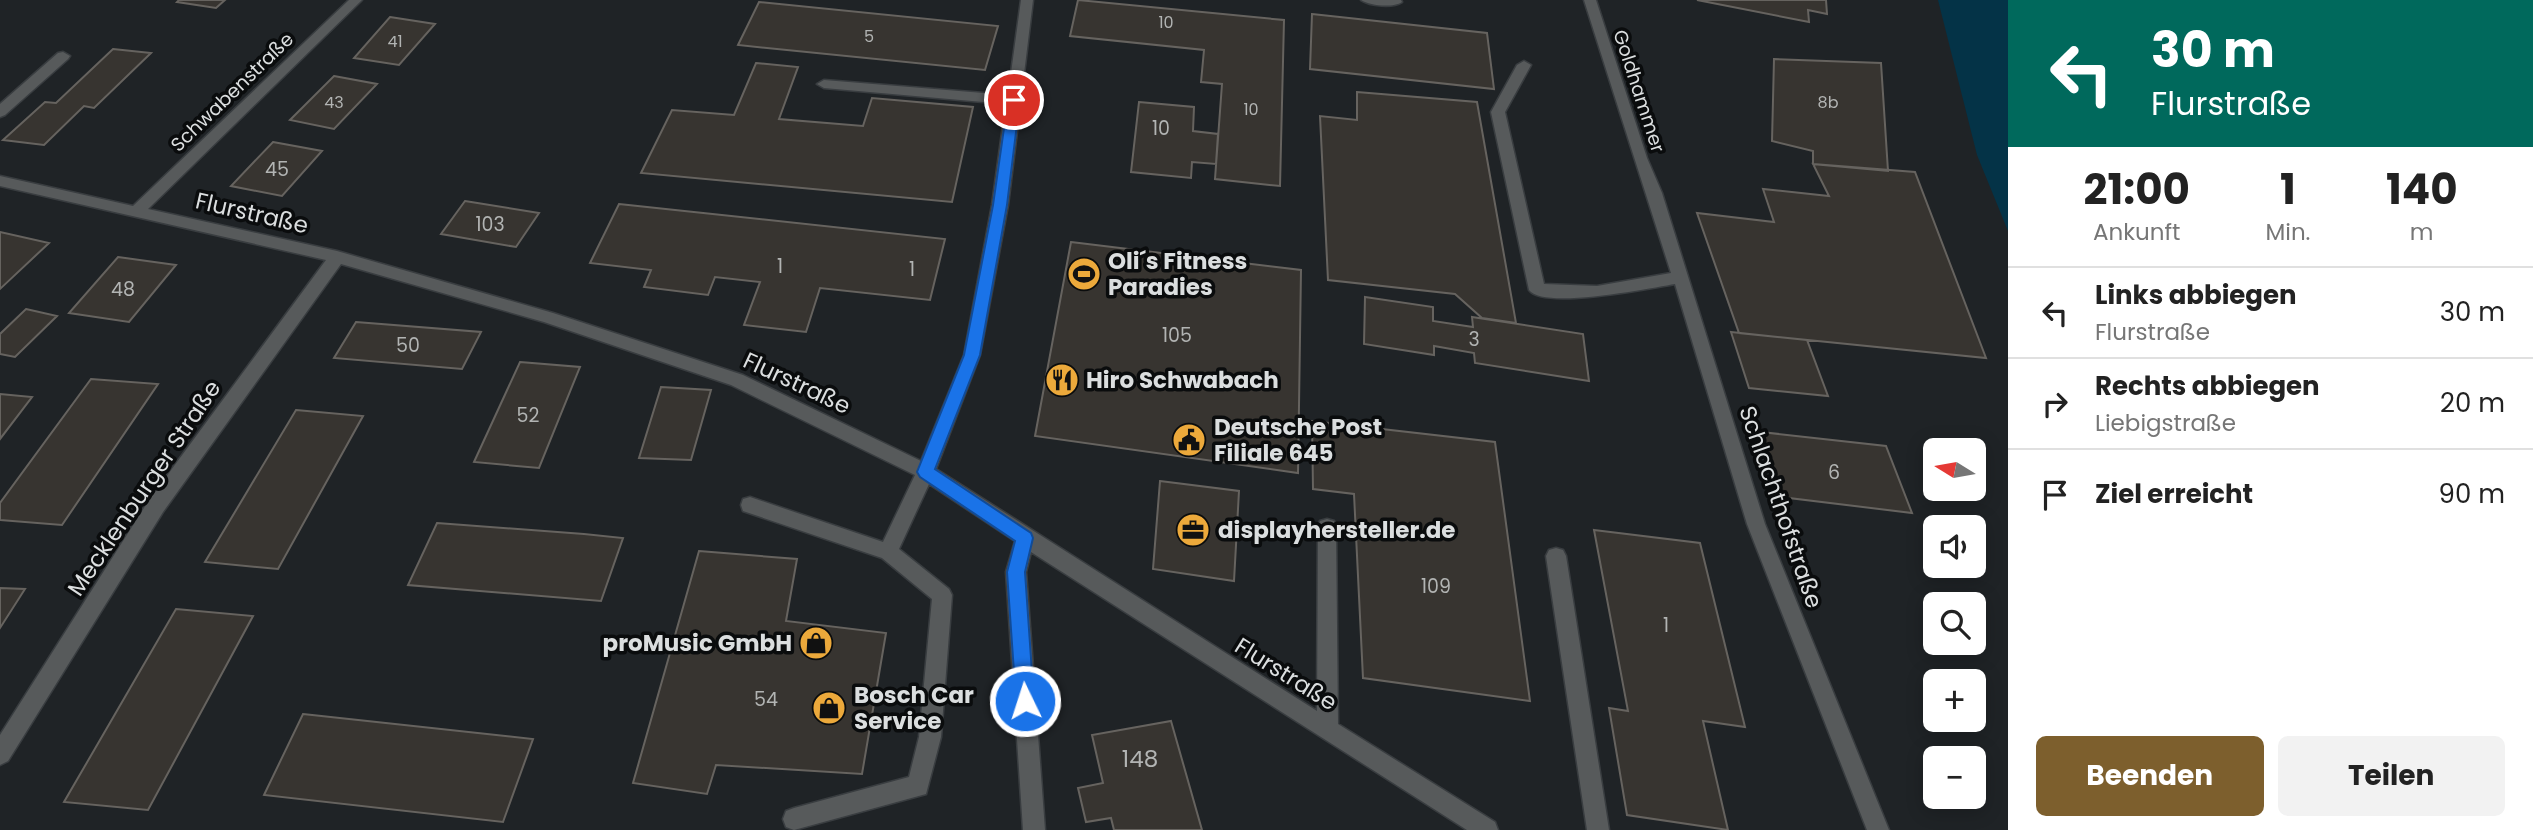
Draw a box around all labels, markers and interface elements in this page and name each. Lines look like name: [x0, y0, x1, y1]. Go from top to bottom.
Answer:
house number: 10: [1158, 11, 1174, 34]
text: 30 m: [2151, 16, 2275, 84]
house number: 5: [864, 25, 874, 48]
street label: Schwabenstraße: [165, 26, 299, 158]
street label: Goldhammer: [1606, 26, 1672, 156]
icon: left: [2036, 28, 2127, 119]
house number: 41: [387, 30, 403, 53]
pin: [984, 70, 1044, 130]
icon: arrive: [995, 81, 1033, 119]
text: Flurstraße: [2151, 81, 2311, 126]
house number: 43: [324, 91, 344, 114]
house number: 8b: [1818, 91, 1839, 114]
house number: 10: [1243, 98, 1259, 121]
house number: 10: [1152, 115, 1170, 142]
house number: 45: [265, 156, 289, 183]
text: 21:00: [2083, 160, 2190, 219]
text: 1: [2280, 160, 2296, 219]
text: 140: [2386, 160, 2458, 219]
street label: Flurstraße: [192, 184, 312, 242]
house number: 103: [475, 211, 505, 238]
text: Ankunft: [2093, 216, 2180, 248]
text: Min.: [2265, 216, 2310, 248]
text: m: [2410, 216, 2434, 248]
place label: Oli´s Fitness Paradies: [1108, 245, 1247, 303]
house number: 1: [777, 253, 783, 280]
sports icon: Oli´s Fitness Paradies: [1065, 255, 1103, 293]
house number: 1: [909, 256, 915, 283]
house number: 48: [111, 276, 135, 303]
text: Links abbiegen: [2095, 277, 2297, 313]
icon: left: [2036, 294, 2074, 332]
text: 30 m: [2440, 294, 2505, 330]
text: Flurstraße: [2095, 316, 2210, 348]
house number: 105: [1162, 322, 1192, 349]
house number: 3: [1468, 326, 1480, 353]
house number: 50: [396, 332, 420, 359]
street label: Flurstraße: [738, 344, 856, 422]
restaurant icon: Hiro Schwabach: [1043, 361, 1081, 399]
place label: Hiro Schwabach: [1086, 364, 1279, 396]
text: Rechts abbiegen: [2095, 368, 2320, 404]
street label: Mecklenburger Straße: [60, 374, 228, 602]
icon: right: [2036, 385, 2074, 423]
text: 20 m: [2440, 385, 2505, 421]
house number: 52: [517, 402, 540, 429]
street label: Schlachthofstraße: [1731, 402, 1831, 612]
text: Liebigstraße: [2095, 407, 2236, 439]
place label: Deutsche Post Filiale 645: [1214, 411, 1382, 469]
public building icon: Deutsche Post Filiale 645: [1170, 421, 1208, 459]
north arrow: [1923, 438, 1986, 500]
map controls: [1923, 438, 1986, 809]
house number: 6: [1828, 459, 1840, 486]
icon: arrive: [2036, 476, 2074, 514]
text: Ziel erreicht: [2095, 476, 2253, 512]
text: 90 m: [2439, 476, 2505, 512]
office icon: displayhersteller.de: [1174, 511, 1212, 549]
place label: displayhersteller.de: [1218, 514, 1456, 546]
button: sound: [1923, 515, 1986, 578]
house number: 109: [1421, 573, 1451, 600]
button: search: [1923, 592, 1986, 655]
house number: 1: [1663, 612, 1669, 639]
shop icon: proMusic GmbH: [797, 624, 835, 662]
place label: proMusic GmbH: [603, 627, 792, 659]
street label: Flurstraße: [1229, 630, 1343, 718]
position arrow: [988, 664, 1062, 738]
button: +: [1923, 669, 1986, 732]
place label: Bosch Car Service: [854, 679, 974, 737]
house number: 54: [754, 686, 778, 713]
shop icon: Bosch Car Service: [810, 689, 848, 727]
button: Beenden: [2036, 736, 2264, 816]
button: Teilen: [2278, 736, 2505, 816]
house number: 148: [1122, 743, 1158, 775]
button: −: [1923, 746, 1986, 809]

